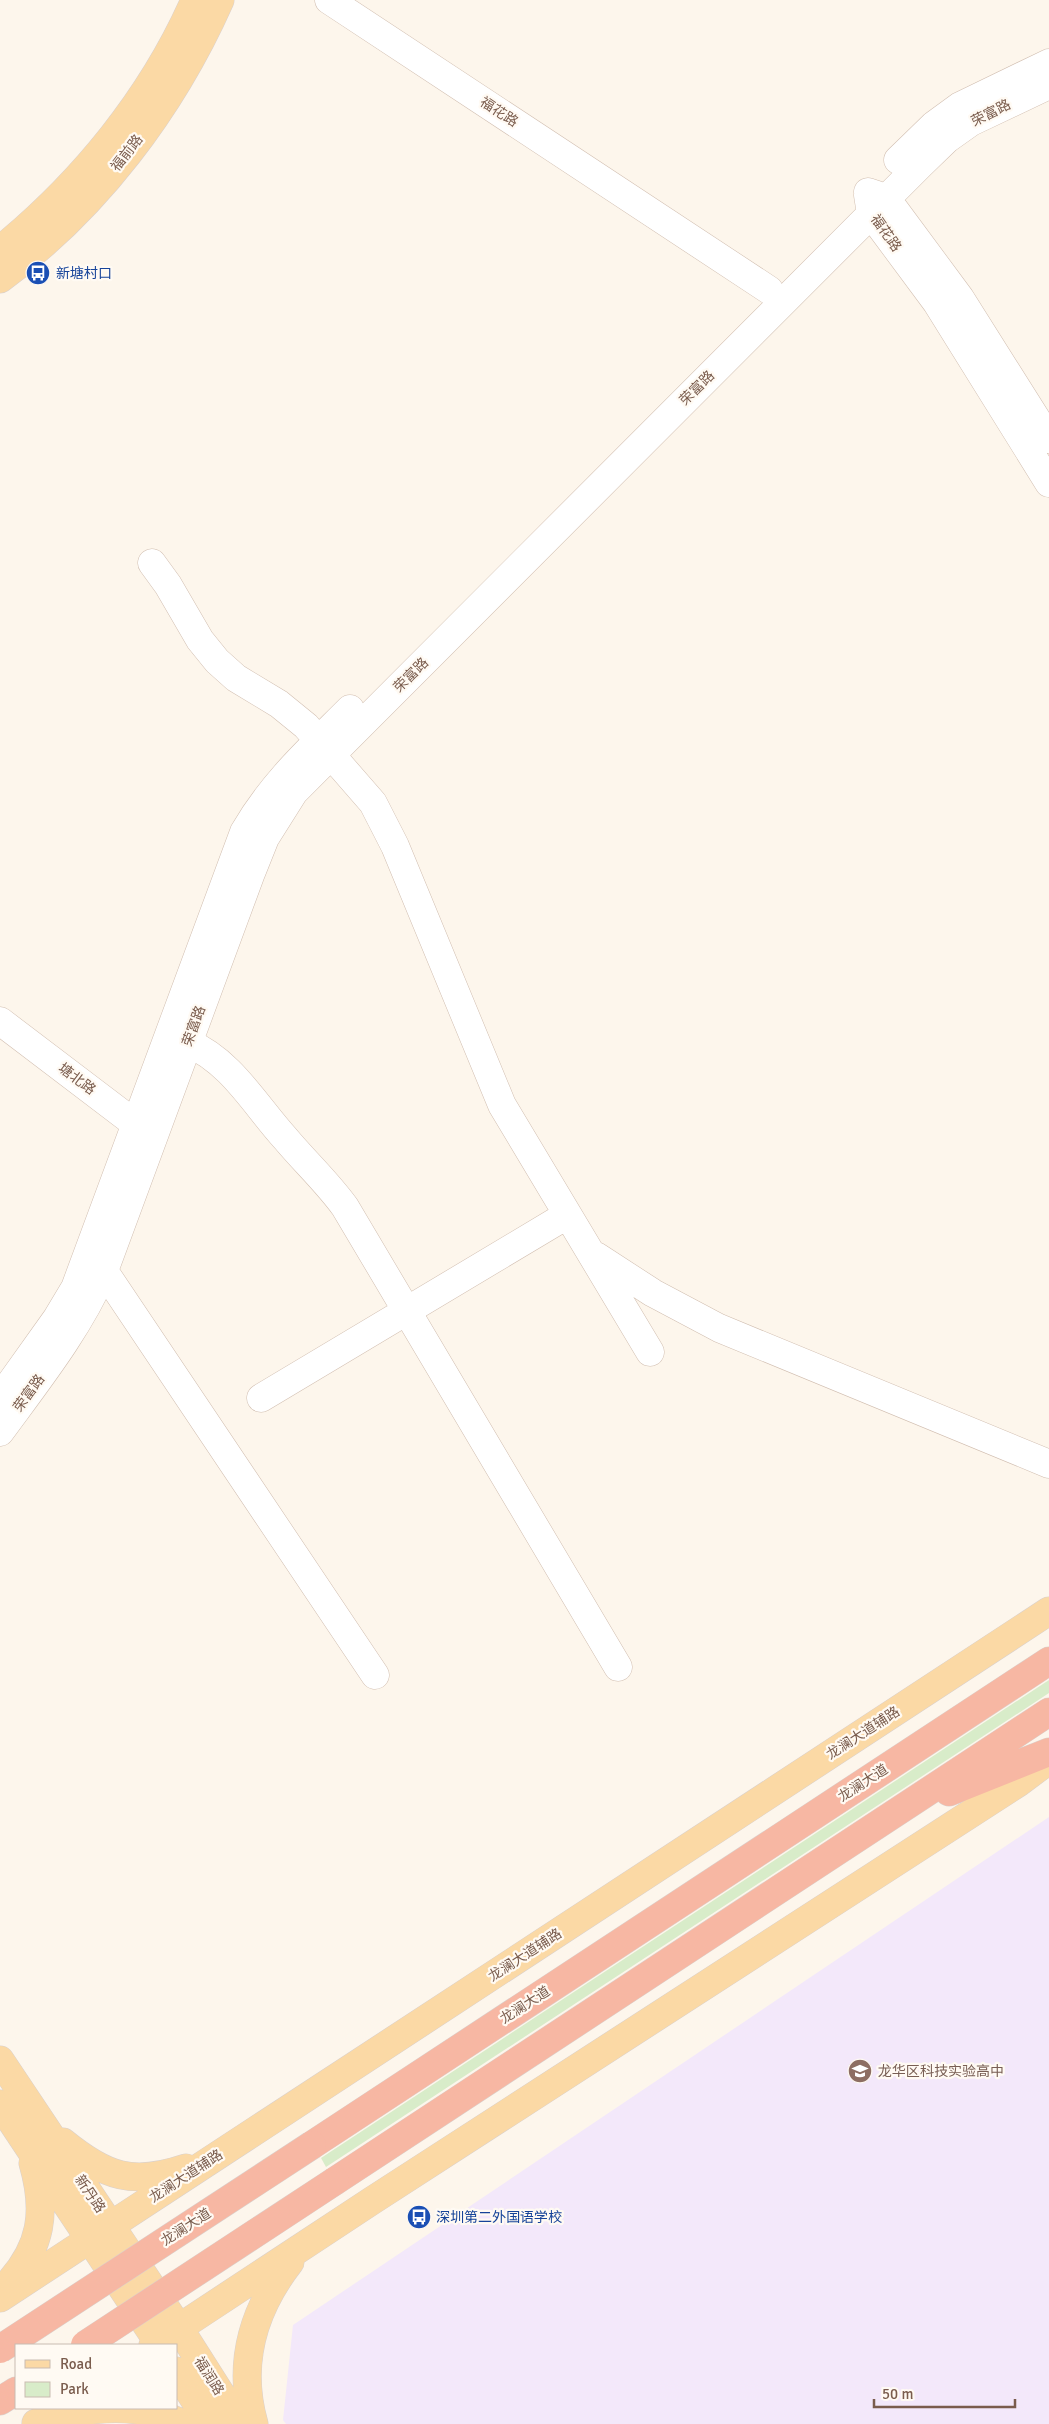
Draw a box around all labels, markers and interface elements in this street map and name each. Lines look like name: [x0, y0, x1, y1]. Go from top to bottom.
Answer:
street label: 福花路: [477, 93, 521, 131]
street label: 荣富路: [968, 96, 1014, 130]
street label: 福前路: [107, 131, 147, 175]
street label: 福花路: [867, 211, 905, 255]
bus stop icon: 新塘村口: [25, 260, 51, 286]
place label: 新塘村口: [56, 265, 112, 282]
street label: 荣富路: [676, 367, 718, 409]
street label: 荣富路: [390, 654, 432, 696]
street label: 荣富路: [179, 1003, 209, 1049]
street label: 塘北路: [55, 1060, 99, 1098]
street label: 荣富路: [10, 1371, 48, 1415]
street label: 龙澜大道辅路: [823, 1703, 903, 1763]
street label: 龙澜大道: [835, 1761, 891, 1805]
street label: 龙澜大道辅路: [485, 1925, 565, 1985]
street label: 龙澜大道: [497, 1983, 553, 2027]
school or university icon: 龙华区科技实验高中: [847, 2058, 873, 2084]
place label: 龙华区科技实验高中: [878, 2063, 1004, 2080]
street label: 龙澜大道辅路: [146, 2146, 226, 2206]
street label: 新丹路: [71, 2172, 109, 2216]
bus stop icon: 深圳第二外国语学校: [406, 2204, 432, 2230]
street label: 龙澜大道: [158, 2205, 214, 2249]
place label: 深圳第二外国语学校: [436, 2209, 562, 2226]
legend: [15, 2344, 178, 2409]
street label: 福润路: [191, 2354, 227, 2398]
text: Road: [60, 2355, 92, 2373]
scale bar: [874, 2376, 1015, 2408]
text: Park: [60, 2380, 89, 2398]
text: 50 m: [882, 2385, 913, 2403]

